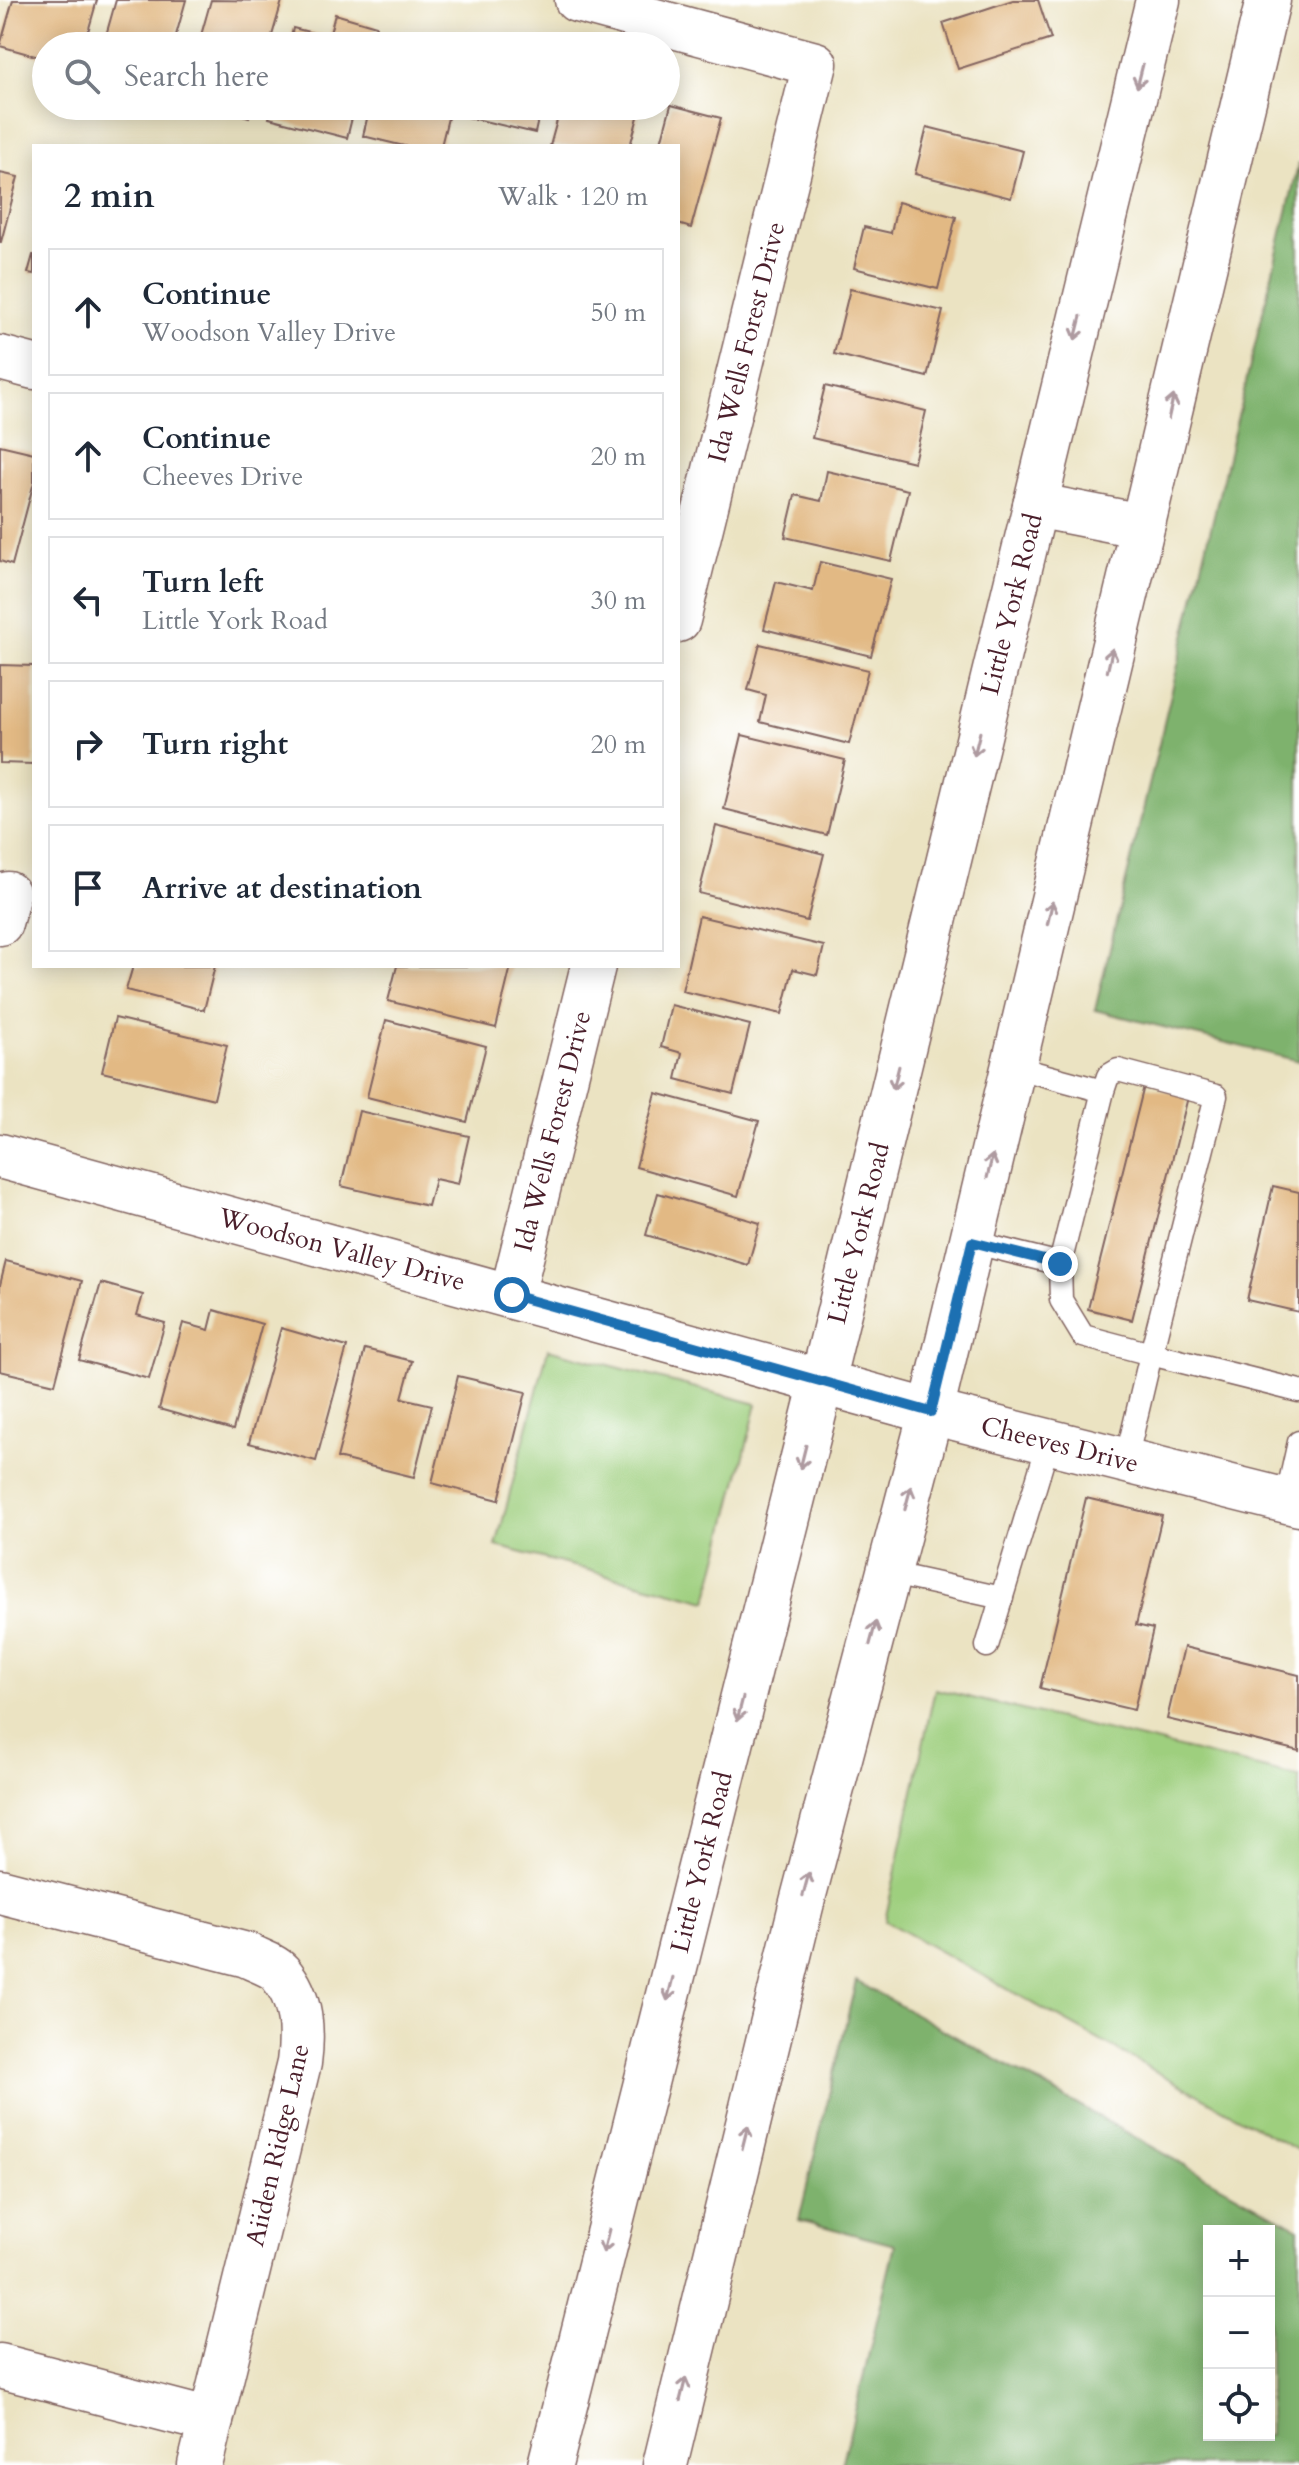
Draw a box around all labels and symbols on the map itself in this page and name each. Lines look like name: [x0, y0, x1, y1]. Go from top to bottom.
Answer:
one-way arrow: [1131, 62, 1146, 88]
street label: Ida Wells Forest Drive: [700, 218, 793, 466]
one-way arrow: [1070, 315, 1085, 341]
one-way arrow: [1164, 395, 1179, 421]
street label: Little York Road: [972, 510, 1051, 699]
one-way arrow: [1104, 648, 1119, 674]
one-way arrow: [969, 731, 984, 757]
one-way arrow: [1043, 901, 1058, 927]
street label: Ida Wells Forest Drive: [506, 1007, 599, 1255]
one-way arrow: [888, 1065, 903, 1091]
street label: Little York Road: [819, 1139, 898, 1328]
one-way arrow: [983, 1154, 998, 1179]
street label: Woodson Valley Drive: [214, 1199, 469, 1299]
route end: [1042, 1246, 1078, 1282]
route start: [494, 1277, 530, 1313]
street label: Cheeves Drive: [977, 1408, 1142, 1481]
one-way arrow: [795, 1444, 810, 1470]
one-way arrow: [902, 1485, 917, 1511]
one-way arrow: [866, 1620, 881, 1646]
one-way arrow: [731, 1696, 746, 1722]
street label: Little York Road: [662, 1768, 741, 1957]
one-way arrow: [800, 1872, 815, 1897]
one-way arrow: [661, 1975, 676, 2001]
street label: Aiiden Ridge Lane: [237, 2041, 318, 2250]
one-way arrow: [738, 2124, 753, 2150]
one-way arrow: [598, 2228, 613, 2253]
one-way arrow: [677, 2377, 692, 2403]

